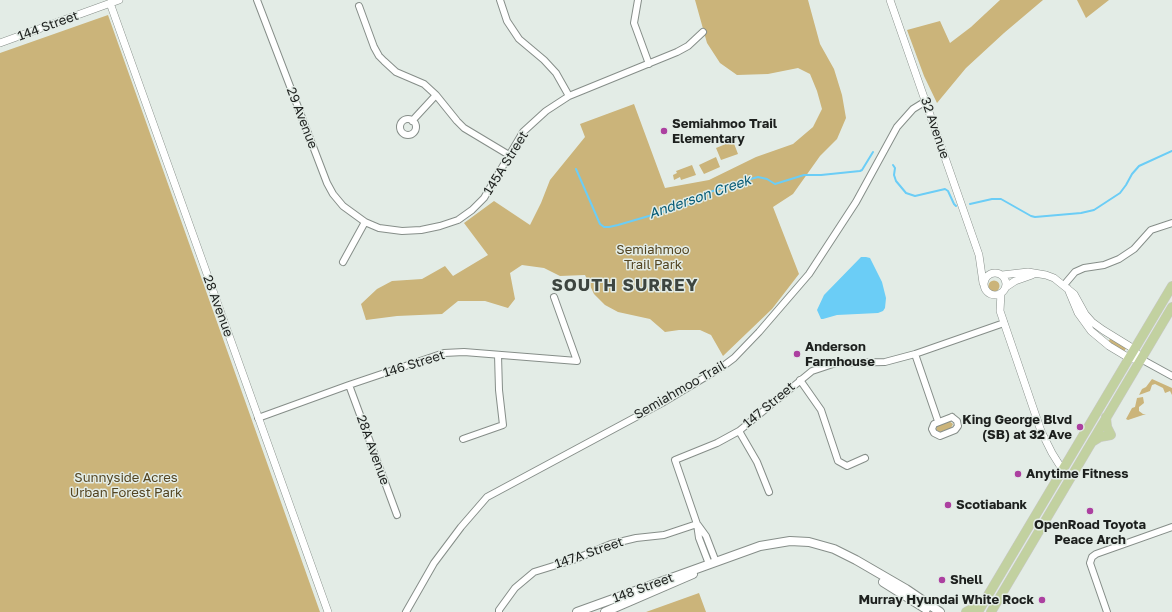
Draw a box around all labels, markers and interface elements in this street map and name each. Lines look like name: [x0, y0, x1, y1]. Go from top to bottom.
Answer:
street label: 144 Street: [15, 8, 81, 44]
street label: 29 Avenue: [283, 85, 321, 151]
street label: 32 Avenue: [917, 95, 953, 161]
place label: Semiahmoo Trail Elementary: [672, 116, 777, 147]
marker: Semiahmoo Trail Elementary: [659, 126, 669, 136]
street label: 145A Street: [480, 128, 532, 198]
water label: Anderson Creek: [647, 172, 753, 222]
park label: Semiahmoo Trail Park: [616, 242, 690, 273]
street label: 28 Avenue: [200, 273, 236, 339]
district label: SOUTH SURREY: [551, 276, 699, 296]
place label: Anderson Farmhouse: [805, 339, 875, 370]
street label: 146 Street: [381, 347, 447, 381]
marker: Anderson Farmhouse: [792, 349, 802, 359]
street label: Semiahmoo Trail: [631, 357, 729, 423]
street label: 147 Street: [740, 379, 798, 431]
place label: King George Blvd (SB) at 32 Ave: [962, 412, 1072, 443]
street label: 28A Avenue: [353, 413, 393, 487]
marker: King George Blvd (SB) at 32 Ave: [1075, 422, 1085, 432]
place label: Anytime Fitness: [1026, 466, 1129, 482]
marker: Anytime Fitness: [1013, 469, 1023, 479]
park label: Sunnyside Acres Urban Forest Park: [70, 470, 182, 501]
place label: Scotiabank: [956, 497, 1027, 513]
marker: Scotiabank: [943, 500, 953, 510]
marker: OpenRoad Toyota Peace Arch: [1085, 506, 1095, 516]
place label: OpenRoad Toyota Peace Arch: [1034, 517, 1146, 548]
street label: 147A Street: [553, 534, 625, 572]
street label: 148 Street: [610, 570, 676, 606]
place label: Shell: [950, 572, 983, 588]
marker: Shell: [937, 575, 947, 585]
place label: Murray Hyundai White Rock: [859, 592, 1034, 608]
marker: Murray Hyundai White Rock: [1037, 595, 1047, 605]

